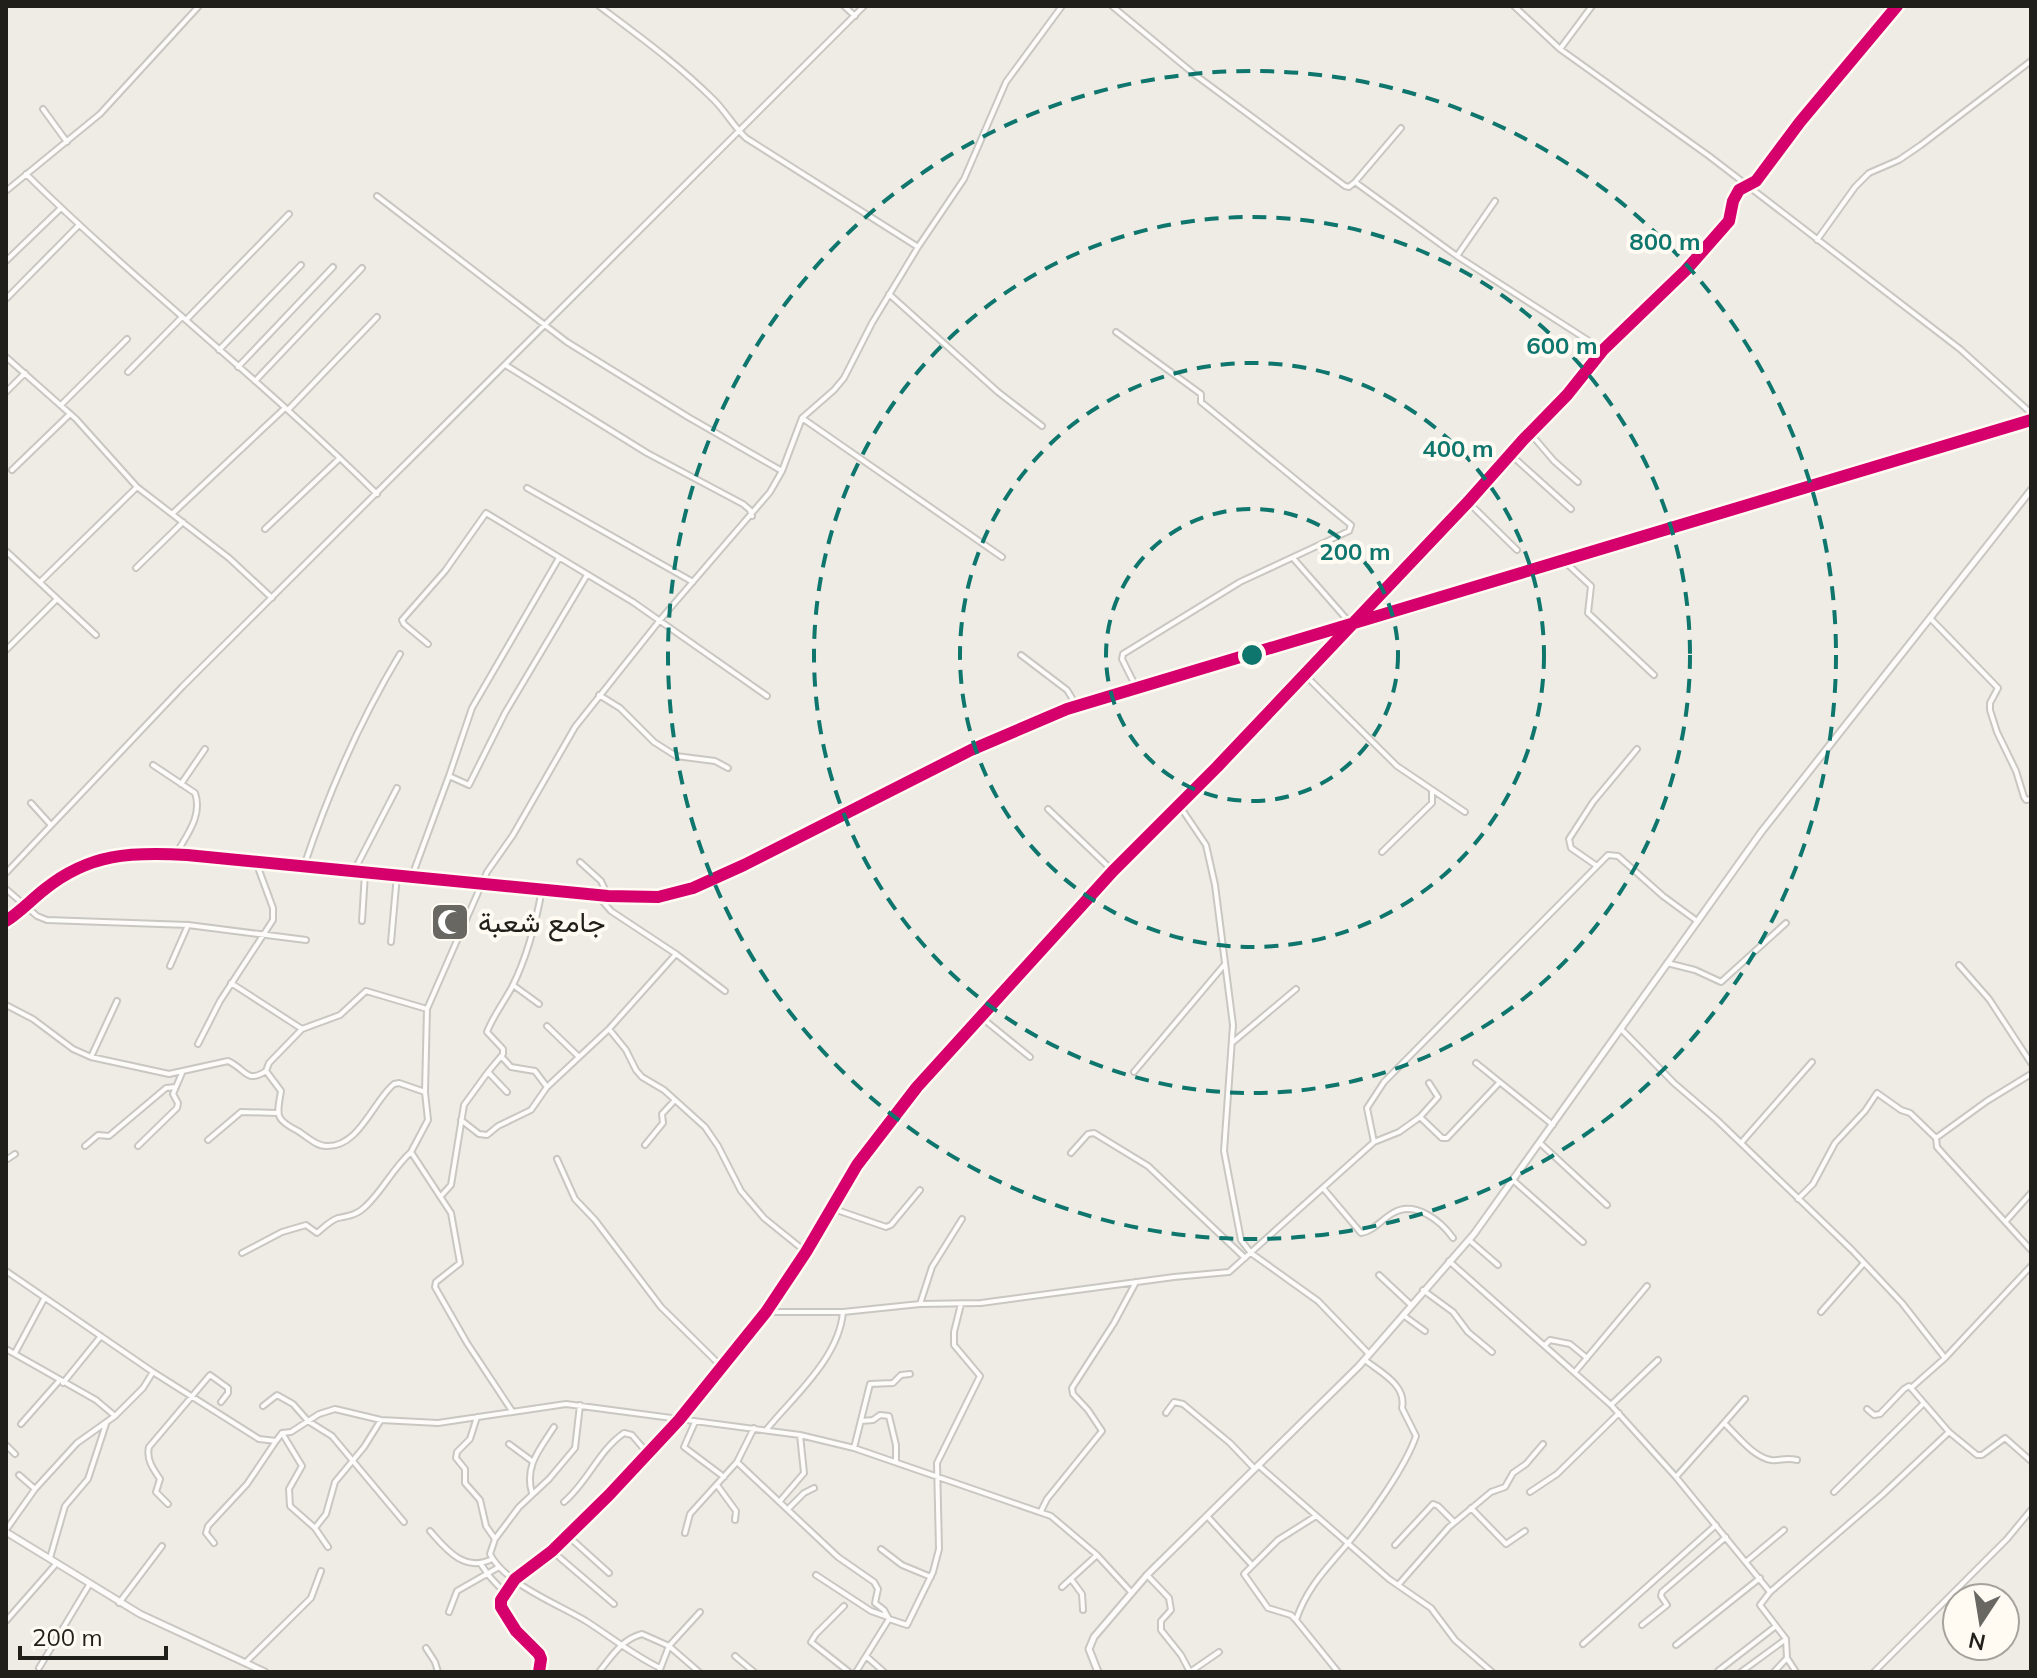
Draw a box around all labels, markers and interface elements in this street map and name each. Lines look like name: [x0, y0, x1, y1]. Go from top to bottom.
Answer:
text: 800 m: [1629, 226, 1701, 256]
text: 600 m: [1526, 330, 1598, 360]
text: 400 m: [1422, 433, 1494, 463]
text: 200 m: [1319, 536, 1391, 566]
centre of rings: [1238, 641, 1266, 669]
mosque icon: جامع شعبة: [429, 901, 471, 943]
place label: جامع شعبة: [478, 904, 605, 942]
north arrow: [1941, 1582, 2021, 1662]
scale bar: [20, 1610, 166, 1660]
text: 200 m: [32, 1622, 103, 1652]
text: N: [1966, 1626, 1988, 1657]

